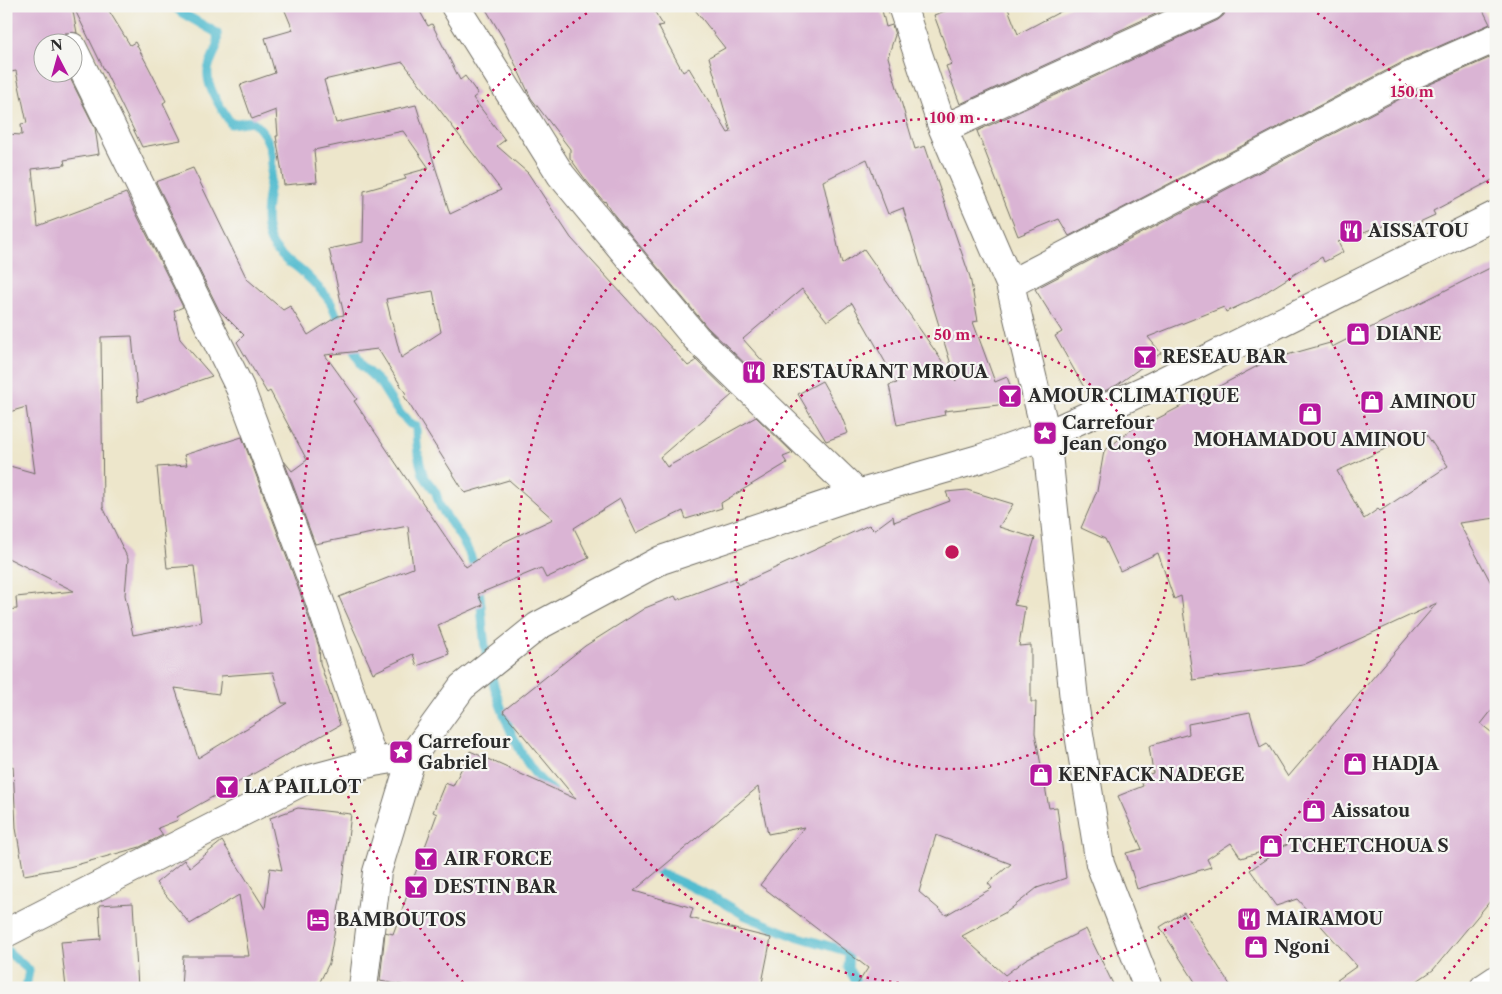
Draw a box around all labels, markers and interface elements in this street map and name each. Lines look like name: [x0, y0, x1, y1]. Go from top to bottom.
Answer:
north arrow: [32, 32, 82, 82]
text: N: [50, 35, 64, 55]
text: 150 m: [1390, 82, 1434, 101]
text: 100 m: [930, 108, 974, 127]
restaurant icon: AISSATOU: [1338, 218, 1364, 244]
place label: AISSATOU: [1367, 220, 1469, 242]
shop icon: DIANE: [1345, 321, 1371, 347]
place label: DIANE: [1376, 323, 1442, 345]
text: 50 m: [934, 325, 970, 344]
bar icon: RESEAU BAR: [1132, 344, 1158, 370]
place label: RESEAU BAR: [1162, 346, 1288, 368]
restaurant icon: RESTAURANT MROUA: [741, 359, 767, 385]
place label: RESTAURANT MROUA: [772, 361, 989, 383]
bar icon: AMOUR CLIMATIQUE: [997, 383, 1023, 409]
place label: AMOUR CLIMATIQUE: [1027, 385, 1239, 407]
shop icon: AMINOU: [1359, 389, 1385, 415]
place label: AMINOU: [1389, 391, 1476, 413]
shop icon: MOHAMADOU AMINOU: [1297, 401, 1323, 427]
place label: Carrefour Jean Congo: [1059, 412, 1167, 455]
place icon: Carrefour Jean Congo: [1032, 420, 1058, 446]
place label: MOHAMADOU AMINOU: [1194, 429, 1427, 451]
centre of rings: [943, 543, 961, 561]
place label: Carrefour Gabriel: [418, 731, 511, 774]
place icon: Carrefour Gabriel: [388, 739, 414, 765]
shop icon: HADJA: [1342, 751, 1368, 777]
place label: HADJA: [1372, 753, 1440, 775]
shop icon: KENFACK NADEGE: [1028, 762, 1054, 788]
place label: KENFACK NADEGE: [1058, 764, 1245, 786]
bar icon: LA PAILLOT: [214, 774, 240, 800]
place label: LA PAILLOT: [244, 776, 361, 798]
shop icon: Aissatou: [1301, 798, 1327, 824]
place label: Aissatou: [1331, 800, 1410, 822]
shop icon: TCHETCHOUA S: [1258, 833, 1284, 859]
place label: TCHETCHOUA S: [1288, 835, 1449, 857]
bar icon: AIR FORCE: [413, 846, 439, 872]
place label: AIR FORCE: [443, 848, 552, 870]
bar icon: DESTIN BAR: [403, 874, 429, 900]
place label: DESTIN BAR: [434, 876, 557, 898]
restaurant icon: MAIRAMOU: [1236, 906, 1262, 932]
hotel icon: BAMBOUTOS: [305, 907, 331, 933]
place label: MAIRAMOU: [1266, 908, 1384, 930]
place label: BAMBOUTOS: [336, 909, 466, 931]
shop icon: Ngoni: [1243, 934, 1269, 960]
place label: Ngoni: [1274, 936, 1330, 958]

